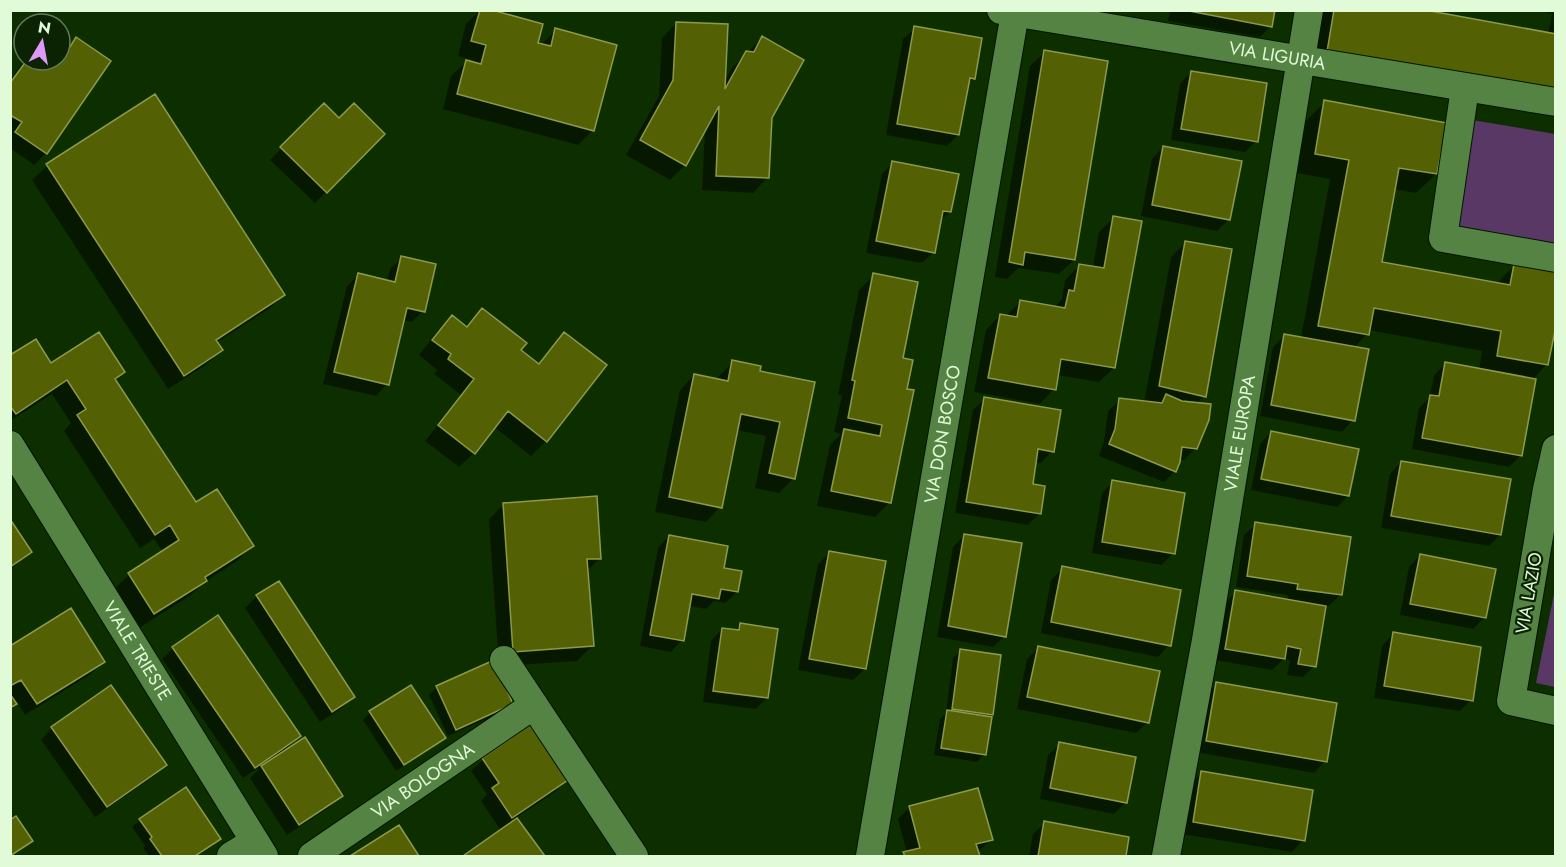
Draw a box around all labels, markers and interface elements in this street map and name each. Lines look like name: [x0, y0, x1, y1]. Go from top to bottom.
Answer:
north arrow: [12, 12, 72, 72]
text: N: [36, 15, 53, 40]
street label: VIA LIGURIA: [1227, 35, 1328, 77]
street label: VIA DON BOSCO: [918, 363, 967, 505]
street label: VIALE EUROPA: [1217, 373, 1262, 494]
street label: VIA LAZIO: [1509, 550, 1549, 636]
street label: VIALE TRIESTE: [97, 596, 178, 706]
street label: VIA BOLOGNA: [366, 736, 480, 825]

